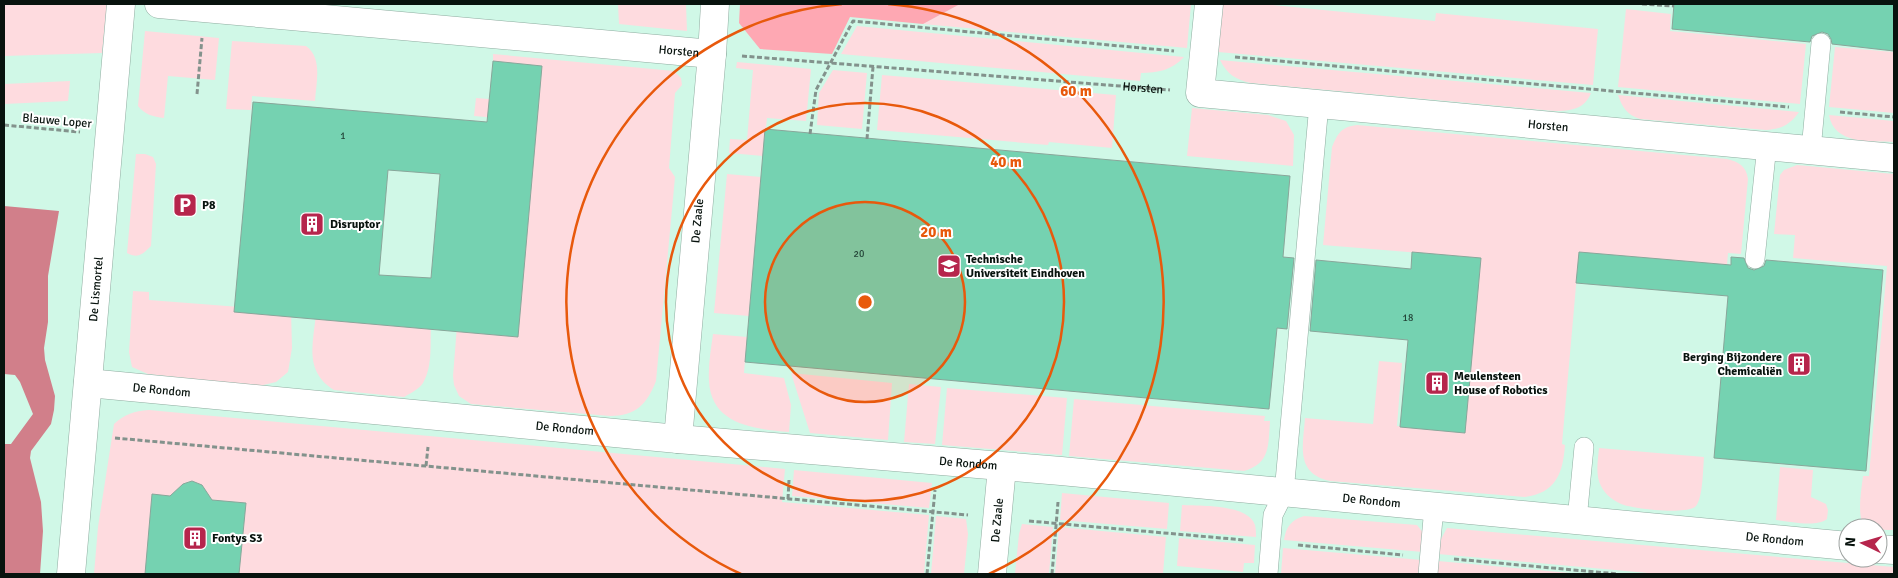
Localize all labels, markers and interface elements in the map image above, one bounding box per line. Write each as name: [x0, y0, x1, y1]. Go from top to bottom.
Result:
street label: Horsten: [658, 42, 700, 60]
street label: Horsten: [1122, 79, 1164, 97]
text: 60 m: [1060, 82, 1092, 100]
street label: Blauwe Loper: [22, 110, 93, 132]
street label: Horsten: [1527, 116, 1569, 135]
house number: 1: [340, 130, 346, 142]
text: 40 m: [990, 153, 1022, 171]
parking icon: P8: [172, 192, 198, 218]
place label: P8: [202, 198, 216, 213]
street label: De Zaale: [688, 198, 707, 244]
building icon: Disruptor: [299, 211, 325, 237]
place label: Disruptor: [330, 217, 380, 232]
text: 20 m: [920, 223, 952, 241]
house number: 20: [854, 248, 864, 260]
place label: Technische Universiteit Eindhoven: [966, 252, 1085, 281]
school or university icon: Technische Universiteit Eindhoven: [936, 253, 962, 279]
street label: De Lismortel: [86, 256, 106, 322]
centre of rings: [856, 293, 874, 311]
house number: 18: [1403, 312, 1413, 324]
place label: Berging Bijzondere Chemicaliën: [1683, 350, 1782, 379]
building icon: Berging Bijzondere Chemicaliën: [1786, 351, 1812, 377]
place label: Meulensteen House of Robotics: [1454, 369, 1548, 398]
building icon: Meulensteen House of Robotics: [1424, 370, 1450, 396]
street label: De Rondom: [132, 380, 191, 400]
street label: De Rondom: [535, 418, 595, 438]
street label: De Rondom: [939, 453, 998, 473]
street label: De Rondom: [1342, 490, 1401, 511]
street label: De Zaale: [987, 497, 1007, 543]
north arrow: [1838, 518, 1888, 568]
building icon: Fontys S3: [182, 525, 208, 551]
street label: De Rondom: [1745, 529, 1805, 549]
place label: Fontys S3: [212, 531, 263, 546]
text: N: [1842, 536, 1859, 548]

